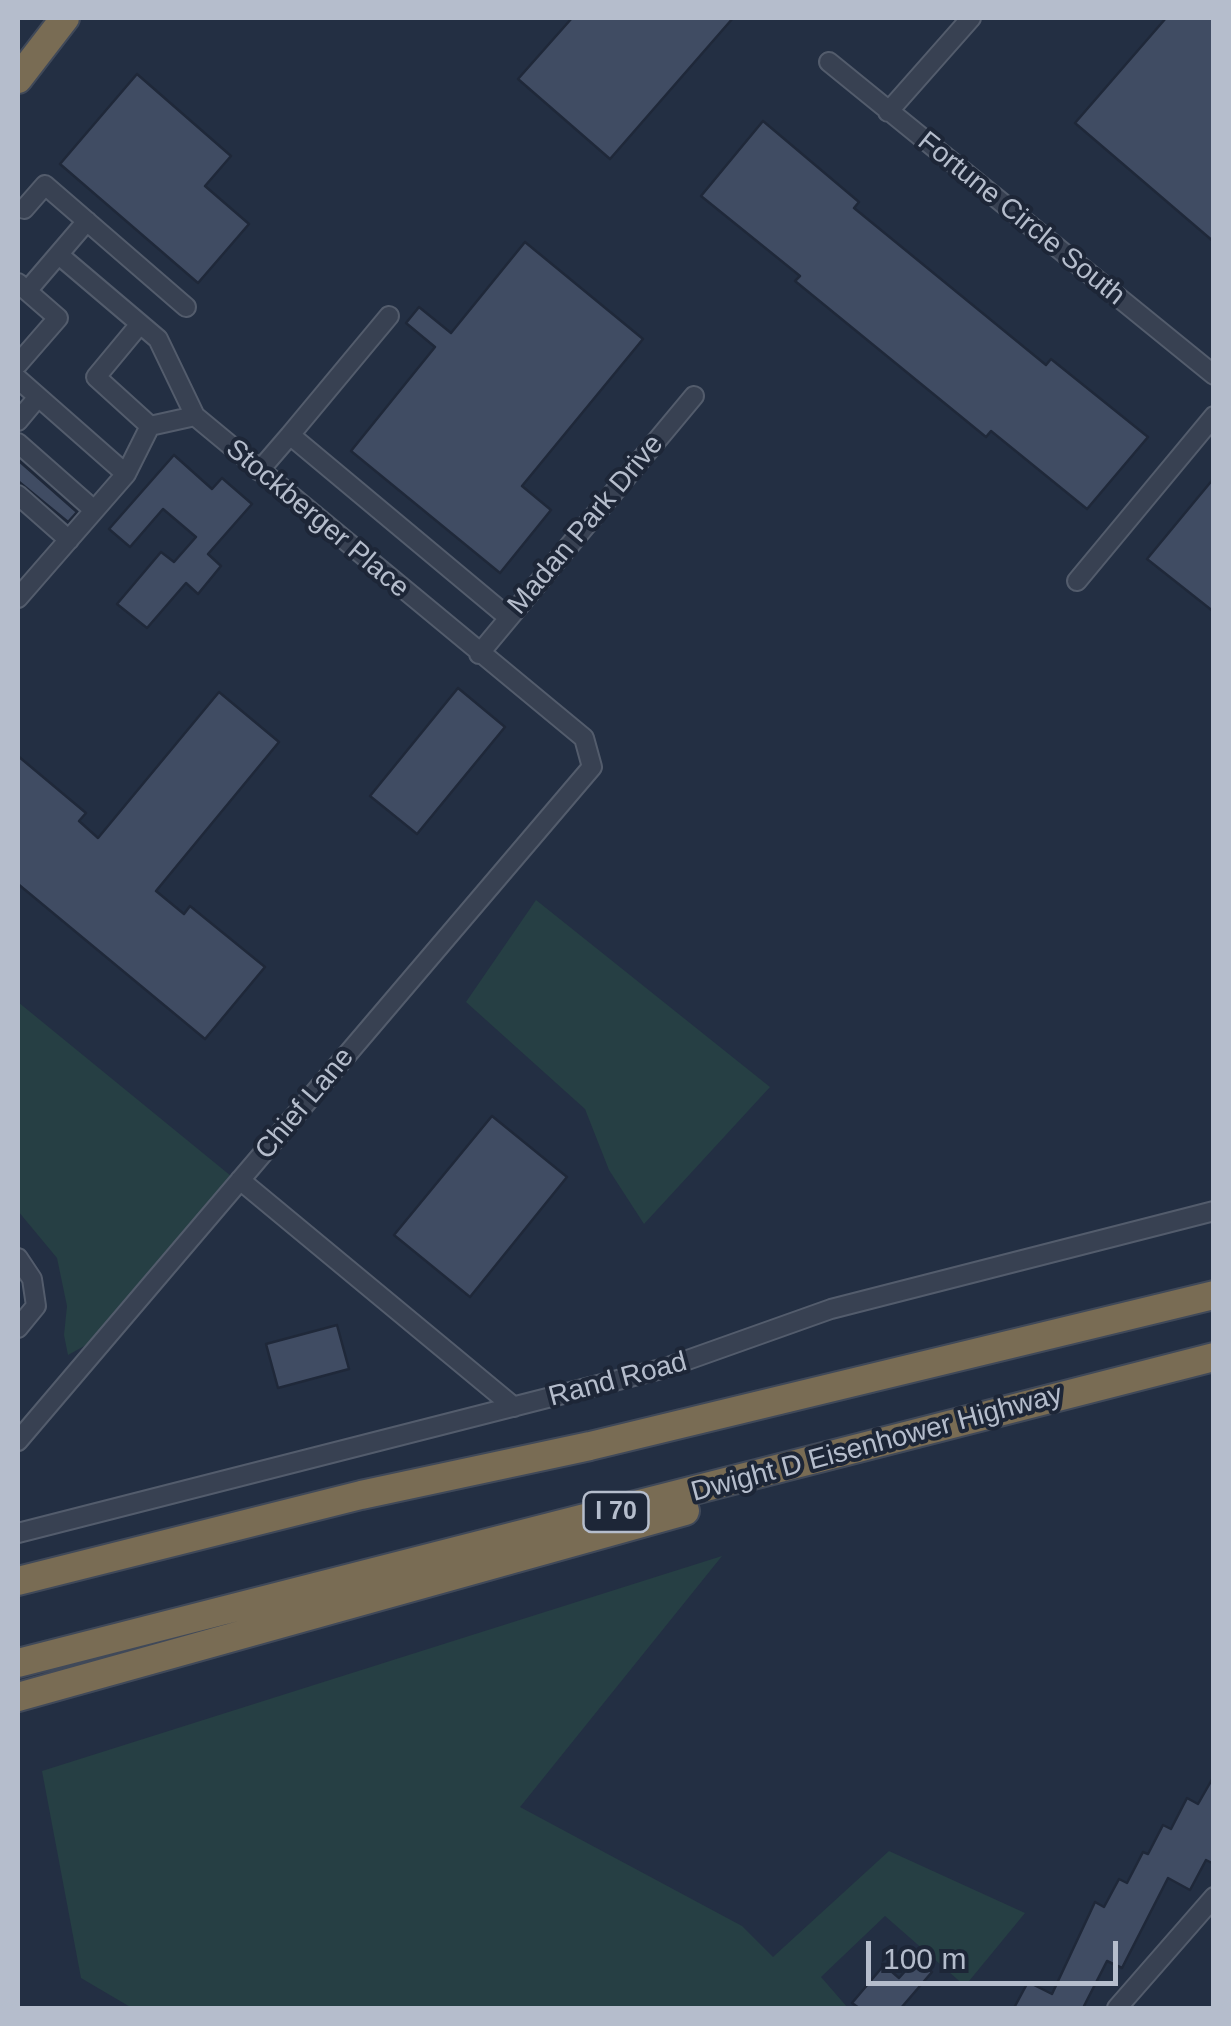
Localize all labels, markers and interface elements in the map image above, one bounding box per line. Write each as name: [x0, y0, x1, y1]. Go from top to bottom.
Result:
street label: Fortune Circle South: [911, 125, 1131, 313]
street label: Madan Park Drive: [501, 428, 671, 622]
street label: Stockberger Place: [219, 433, 415, 605]
street label: Chief Lane: [249, 1041, 361, 1167]
street label: Rand Road: [545, 1345, 691, 1415]
street label: Dwight D Eisenhower Highway: [688, 1378, 1066, 1510]
road number: I 70: [584, 1492, 648, 1532]
scale bar: [871, 1921, 1124, 1983]
text: 100 m: [883, 1942, 966, 1975]

